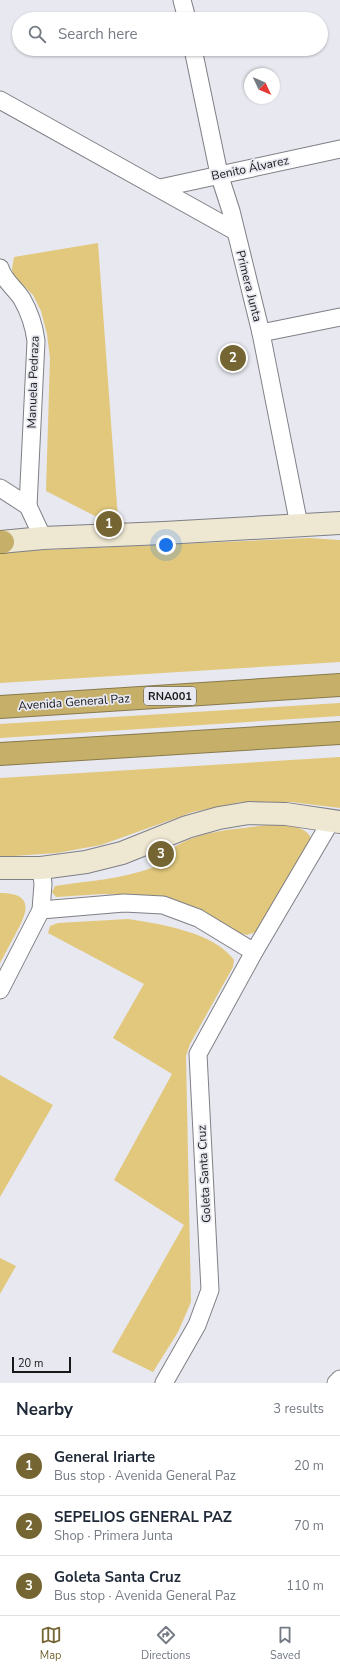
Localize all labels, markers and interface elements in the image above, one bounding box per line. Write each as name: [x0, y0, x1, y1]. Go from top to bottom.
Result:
search box: [12, 12, 328, 56]
icon: search: [26, 23, 48, 45]
text: Search here: [58, 24, 138, 44]
north arrow: [244, 68, 280, 104]
street label: Benito Álvarez: [210, 152, 291, 184]
street label: Primera Junta: [232, 249, 266, 323]
street label: Manuela Pedraza: [23, 335, 43, 429]
pin: 2: [220, 343, 246, 373]
pin: 1: [96, 509, 122, 539]
your location: [156, 535, 176, 555]
road number: RNA001: [144, 687, 196, 705]
street label: Avenida General Paz: [18, 690, 131, 714]
pin: 3: [148, 839, 174, 869]
street label: Goleta Santa Cruz: [193, 1124, 215, 1223]
scale bar: [12, 1355, 71, 1374]
text: 20 m: [18, 1356, 43, 1371]
text: Nearby: [16, 1398, 73, 1421]
text: 3 results: [273, 1400, 324, 1418]
text: General Iriarte: [54, 1447, 155, 1467]
text: 1: [25, 1457, 33, 1475]
text: 20 m: [294, 1457, 324, 1475]
text: Bus stop · Avenida General Paz: [54, 1467, 236, 1485]
text: SEPELIOS GENERAL PAZ: [54, 1507, 232, 1527]
text: 2: [25, 1517, 33, 1535]
text: 70 m: [294, 1517, 324, 1535]
text: Shop · Primera Junta: [54, 1527, 173, 1545]
text: Goleta Santa Cruz: [54, 1567, 181, 1587]
text: 3: [25, 1577, 33, 1595]
text: 110 m: [286, 1577, 324, 1595]
text: Bus stop · Avenida General Paz: [54, 1587, 236, 1605]
tab: Map: [40, 1624, 62, 1663]
tab: Directions: [141, 1624, 191, 1663]
tab: Saved: [270, 1624, 300, 1663]

